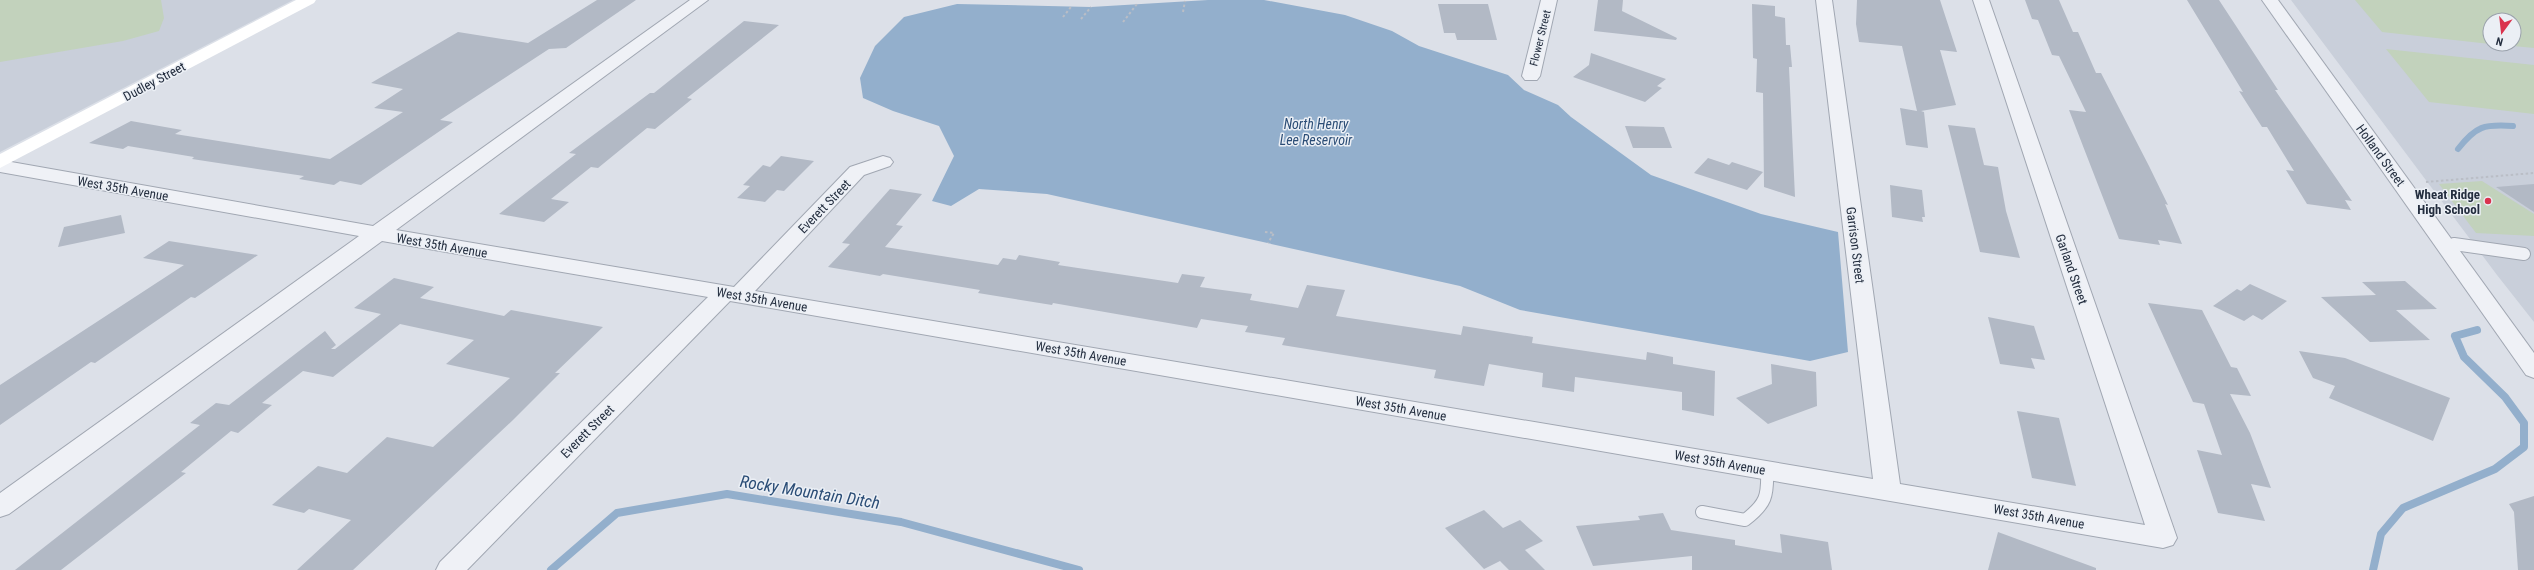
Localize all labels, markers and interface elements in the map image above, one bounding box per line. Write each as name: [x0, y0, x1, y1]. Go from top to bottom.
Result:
street label: Flower Street: [1527, 9, 1554, 67]
north arrow: [2482, 12, 2522, 52]
text: N: [2494, 34, 2504, 48]
street label: Dudley Street: [121, 59, 188, 104]
water label: North Henry Lee Reservoir: [1280, 116, 1353, 148]
street label: Holland Street: [2353, 121, 2408, 189]
street label: West 35th Avenue: [76, 173, 169, 204]
street label: Everett Street: [795, 176, 854, 236]
place label: Wheat Ridge High School: [2415, 187, 2480, 217]
marker: Wheat Ridge High School: [2483, 196, 2493, 206]
street label: Garrison Street: [1843, 206, 1868, 284]
street label: West 35th Avenue: [395, 230, 488, 261]
street label: Garland Street: [2053, 232, 2091, 306]
street label: West 35th Avenue: [715, 284, 808, 315]
street label: West 35th Avenue: [1034, 338, 1127, 369]
street label: West 35th Avenue: [1354, 393, 1447, 424]
street label: Everett Street: [558, 402, 617, 461]
street label: West 35th Avenue: [1673, 447, 1766, 478]
water label: Rocky Mountain Ditch: [739, 471, 882, 513]
street label: West 35th Avenue: [1992, 501, 2085, 532]

